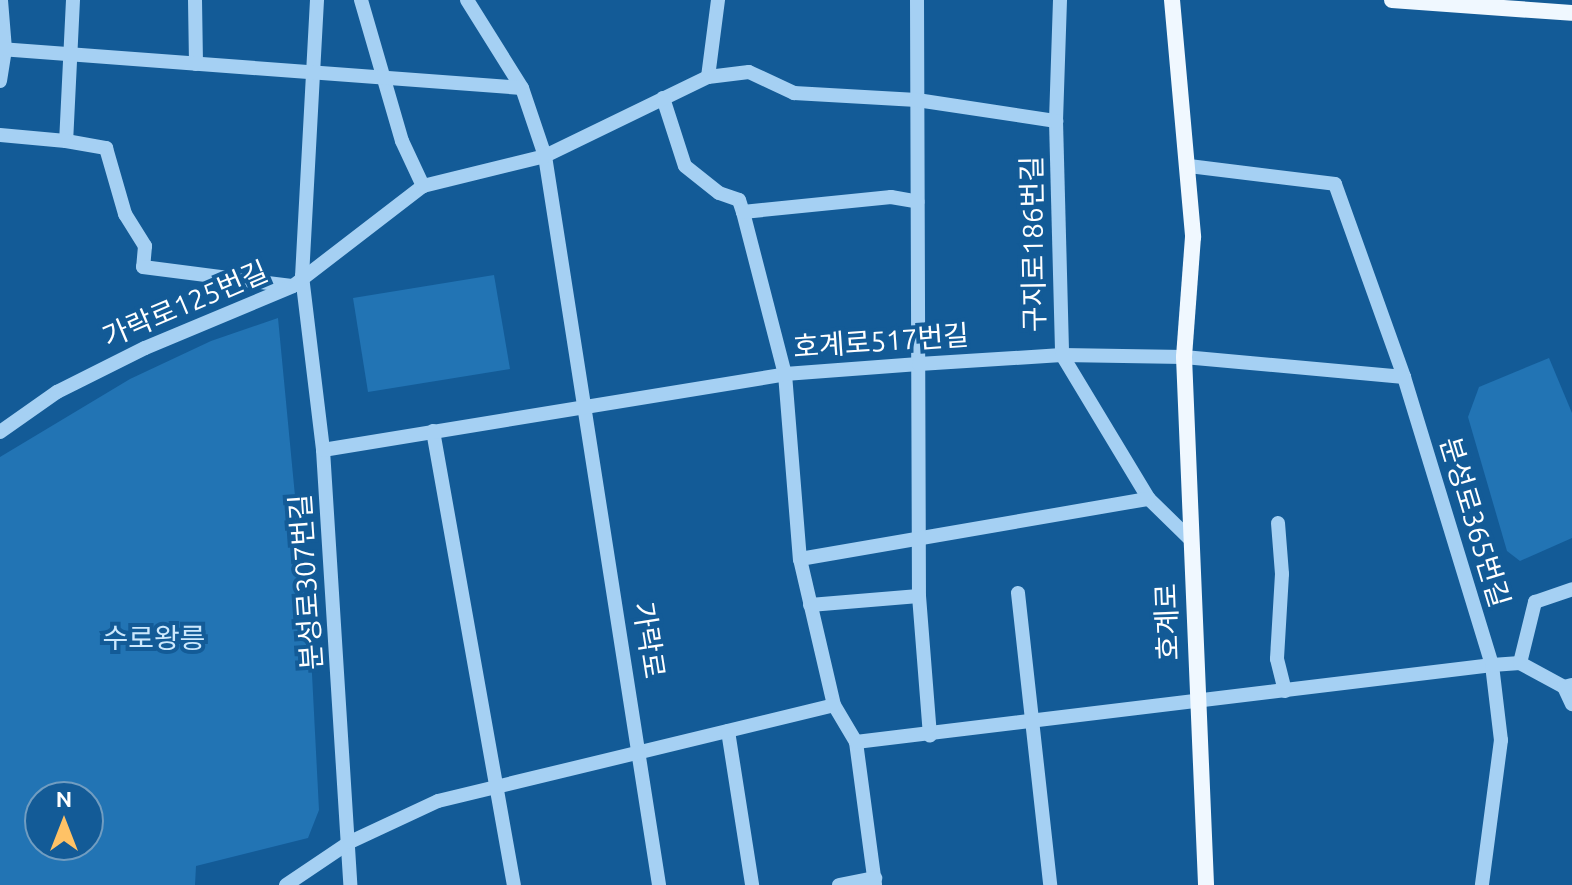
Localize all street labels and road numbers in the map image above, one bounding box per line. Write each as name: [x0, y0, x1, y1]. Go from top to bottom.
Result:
street label: 구지로186번길: [1015, 156, 1051, 332]
street label: 가락로125번길: [97, 254, 273, 354]
street label: 호계로517번길: [792, 318, 970, 364]
street label: 분성로365번길: [1433, 433, 1517, 611]
street label: 분성로307번길: [283, 493, 329, 671]
street label: 호계로: [1149, 583, 1185, 661]
street label: 가락로: [626, 599, 672, 681]

